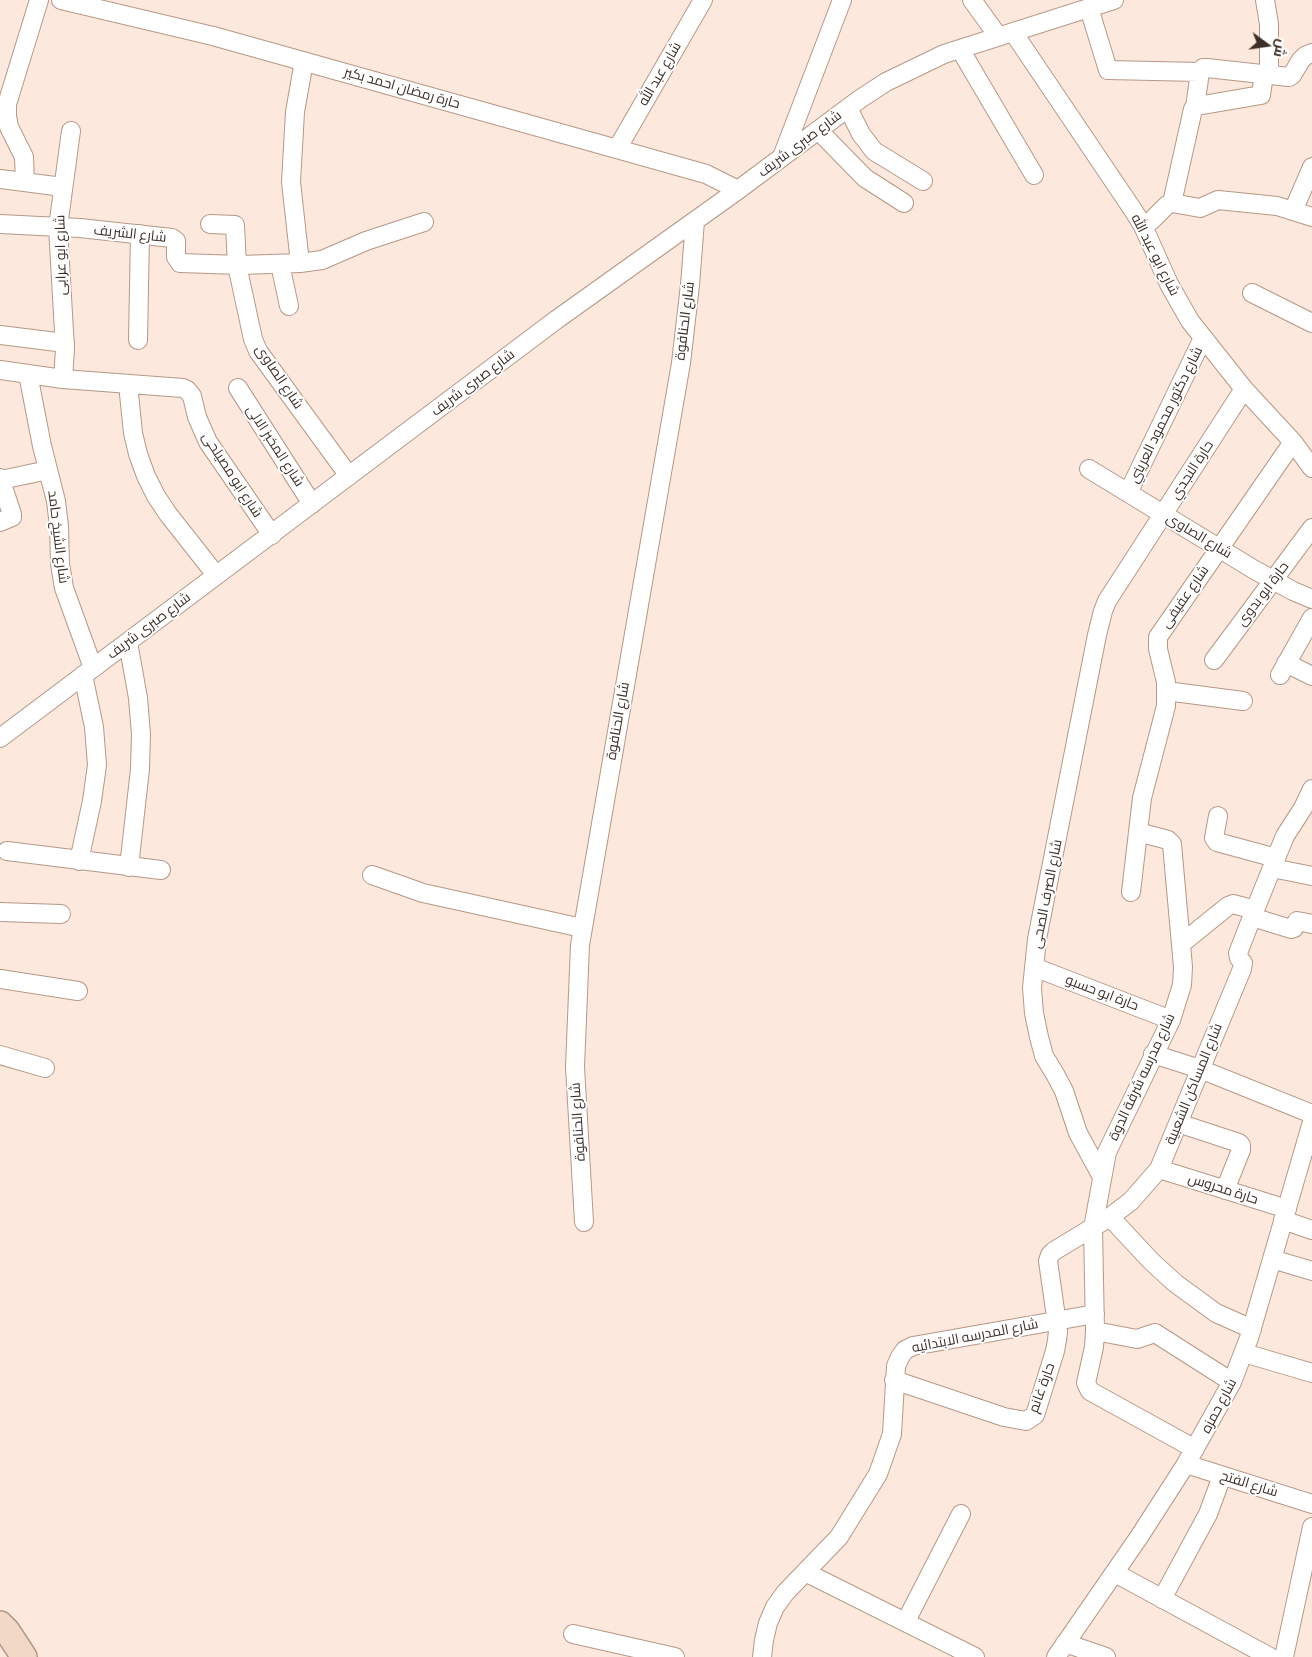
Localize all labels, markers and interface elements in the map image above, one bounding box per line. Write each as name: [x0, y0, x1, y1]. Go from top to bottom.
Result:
north arrow: [1242, 20, 1292, 70]
text: ش: [1270, 37, 1293, 60]
street label: شارع عبد الله: [635, 39, 685, 109]
street label: حارة رمضان احمد بكير: [342, 63, 462, 113]
street label: شارع صبرى شريف: [755, 107, 845, 181]
street label: شارع ابو عبد الله: [1127, 211, 1183, 299]
street label: شارع ابو عرابى: [52, 215, 70, 295]
street label: شارع الشريف: [93, 222, 167, 246]
street label: شارع الحنافوة: [672, 281, 698, 361]
street label: شارع الصاوى: [251, 342, 307, 412]
street label: شارع دكتور محمود العريني: [1126, 344, 1206, 486]
street label: شارع صبرى شريف: [428, 346, 518, 420]
street label: شارع المخبز الالى: [242, 402, 308, 490]
street label: شارع ابو مصيلحى: [198, 429, 266, 521]
street label: حارة النجدي: [1167, 437, 1217, 503]
street label: شارع الشيخ حامد: [44, 489, 72, 585]
street label: شارع الصاوى: [1163, 510, 1235, 562]
street label: حارة ابو بدوى: [1233, 558, 1293, 630]
street label: شارع عفيفى: [1157, 562, 1213, 632]
street label: شارع صبرى شريف: [104, 589, 194, 663]
street label: شارع الحنافوة: [603, 681, 633, 761]
street label: شارع الصرف الصحى: [1028, 838, 1066, 950]
street label: حارة ابو حسبو: [1063, 971, 1141, 1015]
street label: شارع مدرسه شرفة الدوة: [1105, 1011, 1179, 1143]
street label: شارع المساكن الشعبية: [1162, 1021, 1226, 1147]
street label: شارع الحنافوة: [567, 1082, 589, 1162]
street label: حارة محروس: [1186, 1170, 1260, 1208]
street label: شارع المدرسه الابتدائيه: [910, 1315, 1040, 1357]
street label: حارة غانم: [1025, 1361, 1059, 1415]
street label: شارع حمزه: [1198, 1376, 1240, 1436]
street label: شارع الفتح: [1218, 1467, 1280, 1501]

